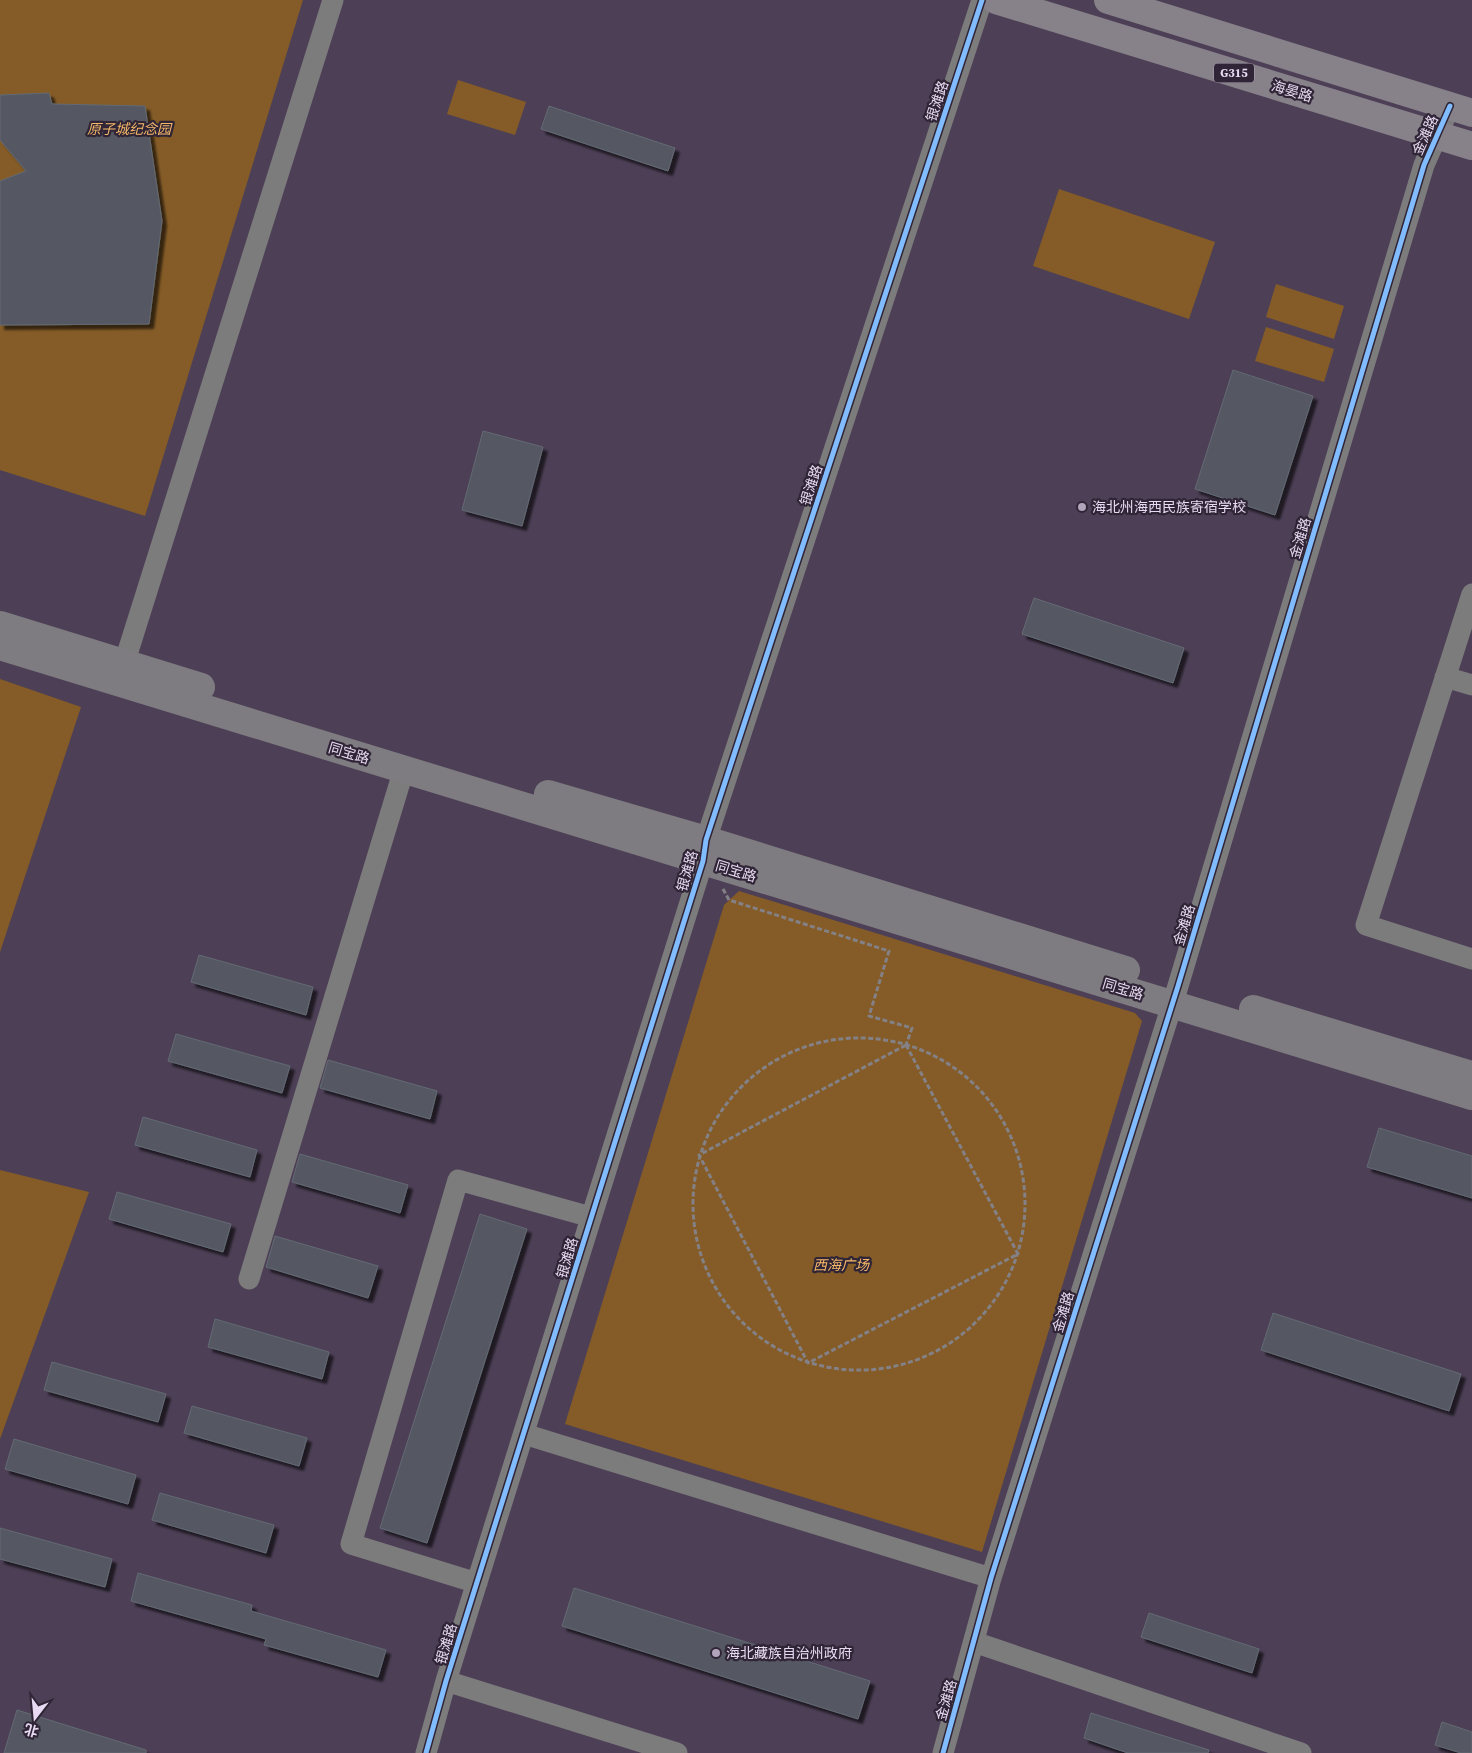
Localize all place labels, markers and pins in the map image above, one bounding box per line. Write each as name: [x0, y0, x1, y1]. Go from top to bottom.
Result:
place label: 海北州海西民族寄宿学校: [1092, 497, 1246, 517]
marker: 海北州海西民族寄宿学校: [1076, 501, 1088, 513]
place label: 海北藏族自治州政府: [726, 1643, 852, 1663]
marker: 海北藏族自治州政府: [710, 1647, 722, 1659]

